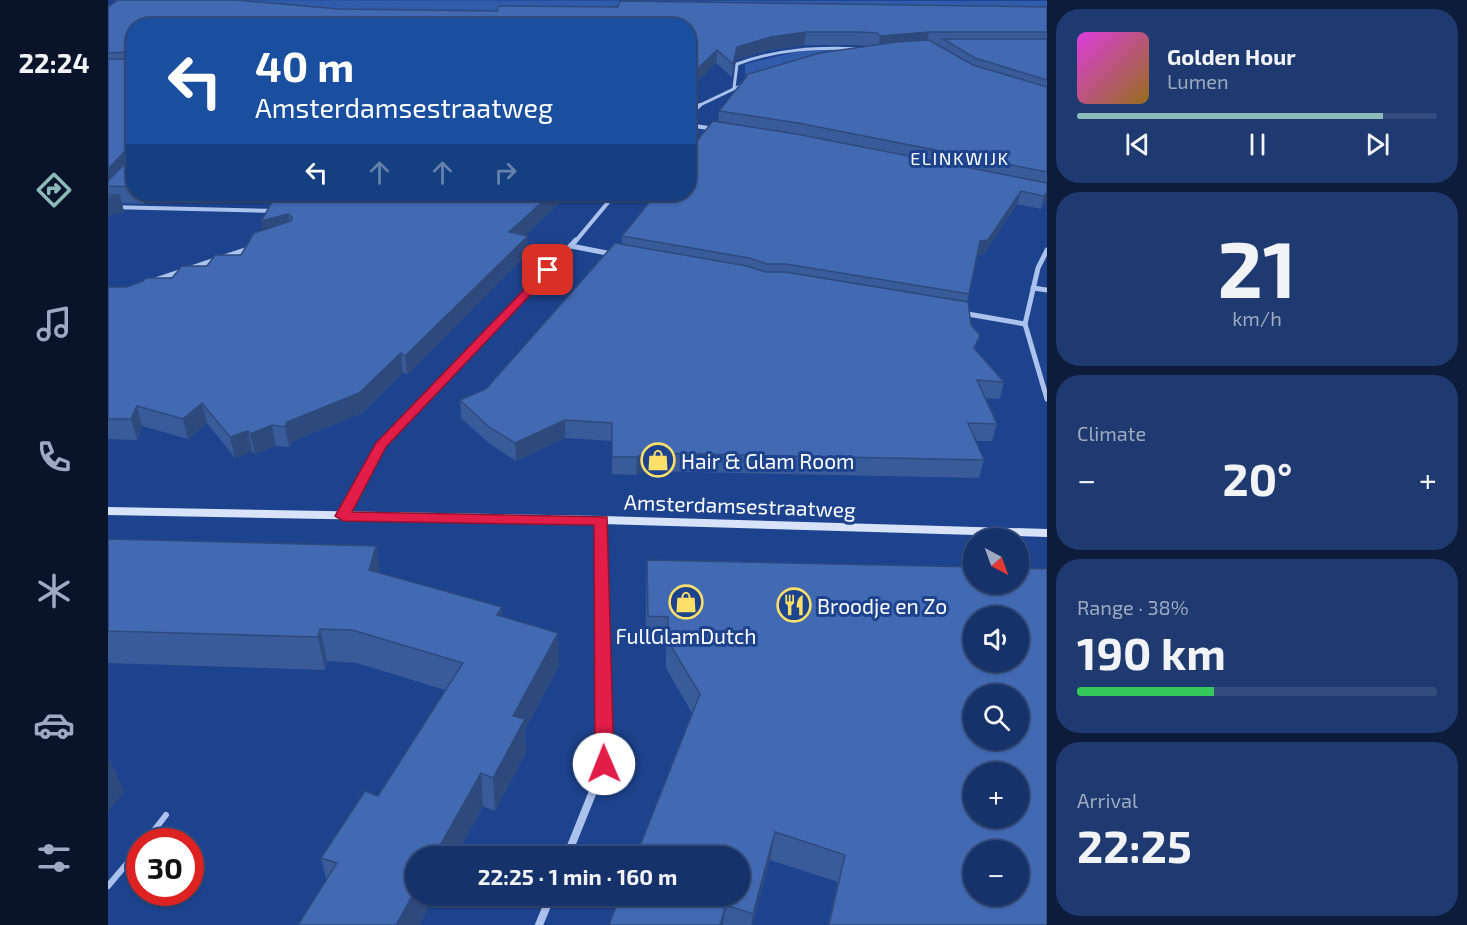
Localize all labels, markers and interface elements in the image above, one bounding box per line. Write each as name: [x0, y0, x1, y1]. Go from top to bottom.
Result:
text: 40 m: [255, 40, 354, 90]
icon: left: [156, 42, 234, 120]
text: Golden Hour: [1167, 43, 1296, 69]
text: 22:24: [18, 46, 90, 78]
text: Lumen: [1167, 69, 1229, 93]
text: Amsterdamsestraatweg: [255, 91, 553, 123]
icon: previous: [1121, 128, 1154, 161]
icon: pause: [1241, 128, 1274, 161]
icon: next: [1361, 128, 1394, 161]
district label: ELINKWIJK: [910, 147, 1010, 169]
icon: left: [300, 156, 333, 189]
icon: ahead: [363, 156, 396, 189]
icon: ahead: [426, 156, 459, 189]
icon: right: [489, 156, 522, 189]
icon: directions: [33, 169, 75, 211]
text: 21: [1217, 220, 1297, 314]
pin: [522, 244, 573, 295]
icon: arrive: [531, 253, 564, 286]
icon: music: [33, 303, 75, 345]
text: km/h: [1232, 306, 1282, 330]
text: Climate: [1077, 421, 1146, 445]
icon: phone: [33, 436, 75, 478]
shop icon: Hair & Glam Room: [640, 442, 676, 478]
place label: Hair & Glam Room: [681, 448, 854, 473]
text: 20°: [1223, 451, 1293, 505]
text: −: [1077, 459, 1096, 499]
text: +: [1419, 459, 1437, 499]
street label: Amsterdamsestraatweg: [624, 488, 857, 522]
north arrow: [963, 528, 1029, 594]
map controls: [963, 528, 1029, 906]
icon: climate: [33, 570, 75, 612]
shop icon: FullGlamDutch: [668, 584, 704, 620]
restaurant icon: Broodje en Zo: [776, 587, 812, 623]
place label: Broodje en Zo: [817, 593, 947, 619]
text: Range · 38%: [1077, 595, 1189, 619]
button: sound: [963, 606, 1029, 672]
place label: FullGlamDutch: [615, 623, 757, 648]
text: 190 km: [1077, 625, 1226, 679]
button: search: [963, 684, 1029, 750]
icon: car: [33, 704, 75, 746]
position arrow: [572, 732, 636, 796]
button: +: [963, 762, 1029, 828]
text: Arrival: [1077, 788, 1138, 812]
text: 22:25: [1077, 818, 1192, 872]
speed limit sign: 30: [126, 828, 204, 906]
icon: filters: [33, 837, 75, 879]
button: −: [963, 840, 1029, 906]
text: 22:25 · 1 min · 160 m: [478, 863, 677, 889]

